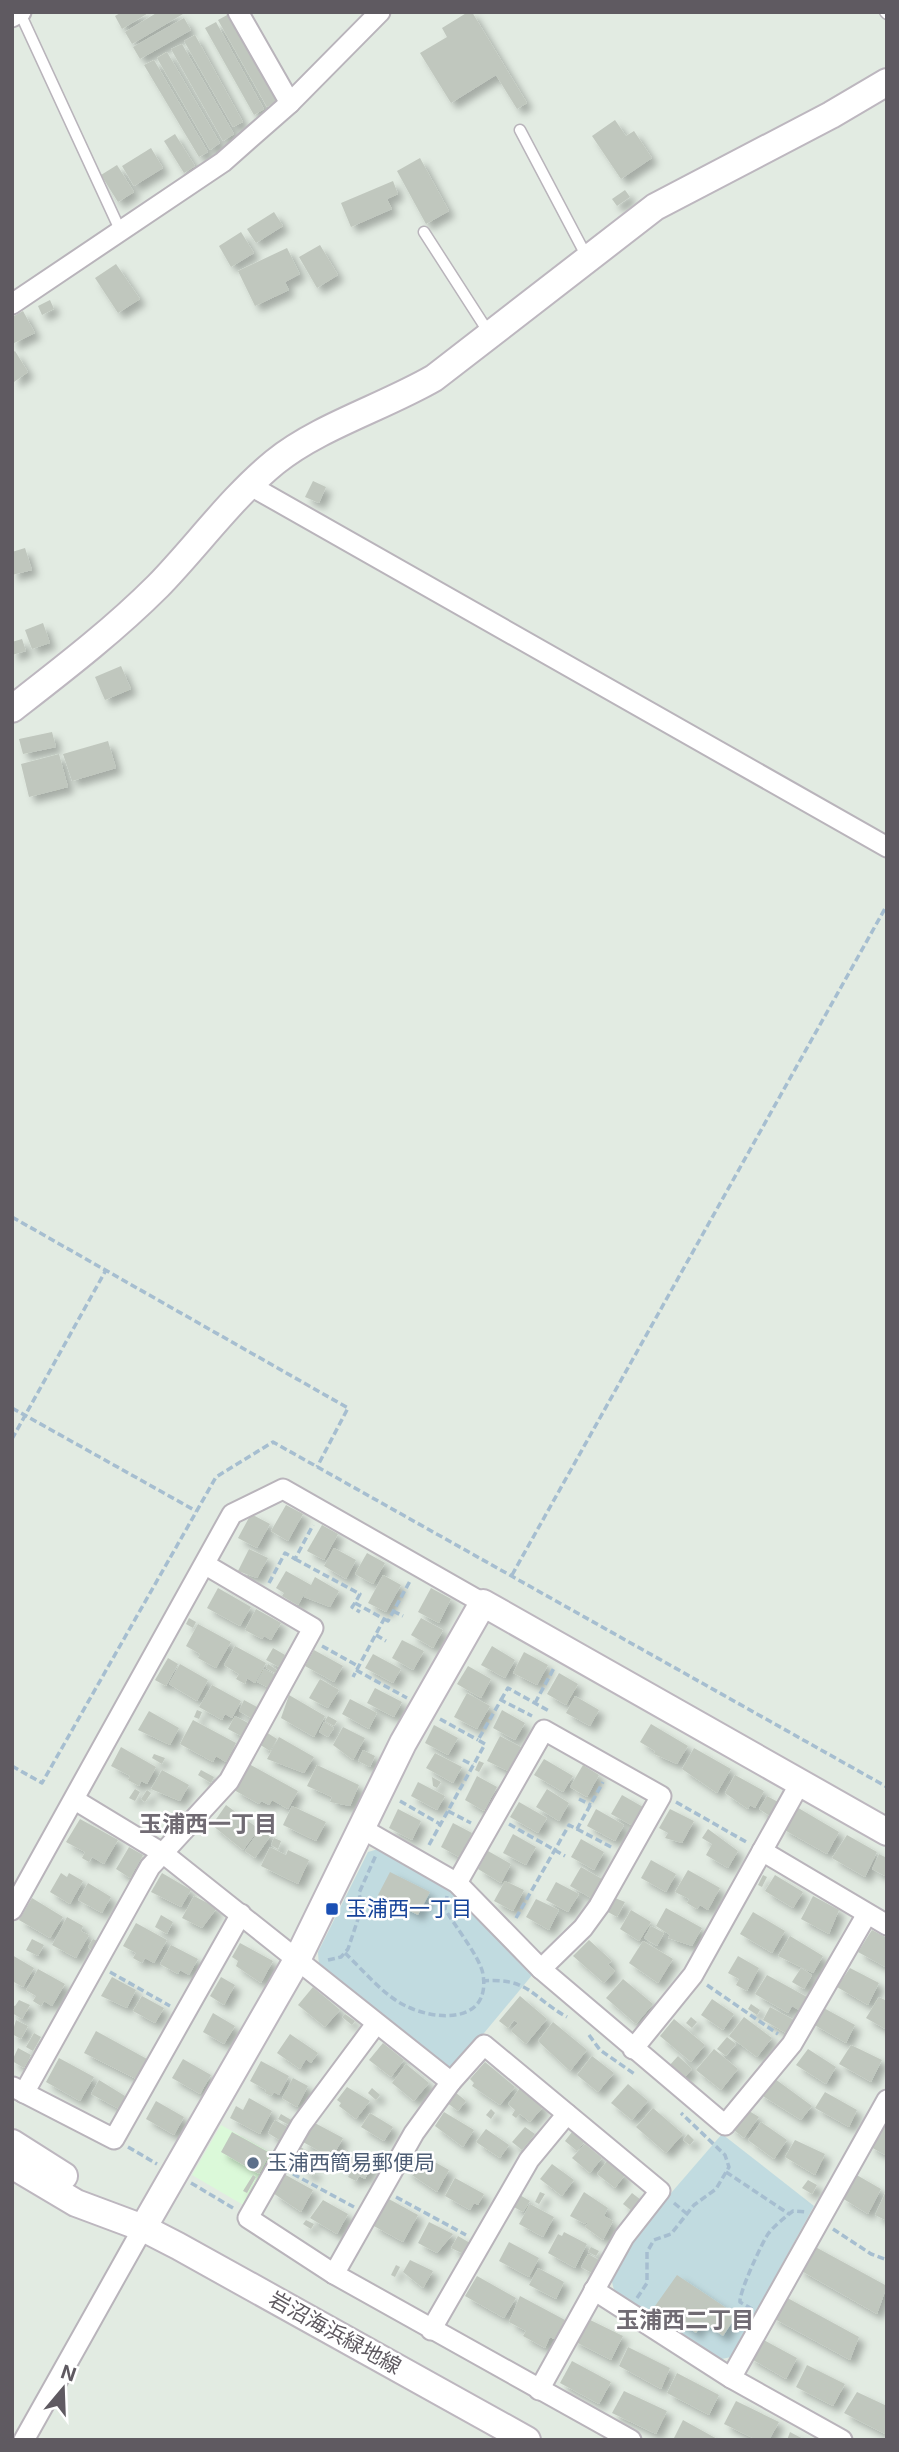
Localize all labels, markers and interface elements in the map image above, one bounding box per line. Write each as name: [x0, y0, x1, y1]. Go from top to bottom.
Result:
district label: 玉浦西一丁目: [139, 1810, 277, 1838]
place label: 玉浦西一丁目: [346, 1896, 472, 1921]
marker: 玉浦西一丁目: [324, 1901, 340, 1917]
place label: 玉浦西簡易郵便局: [267, 2150, 435, 2175]
marker: 玉浦西簡易郵便局: [245, 2155, 261, 2171]
street label: 岩沼海浜緑地線: [265, 2286, 406, 2379]
district label: 玉浦西二丁目: [616, 2306, 754, 2334]
north arrow: [28, 2354, 98, 2424]
text: N: [58, 2360, 79, 2387]

